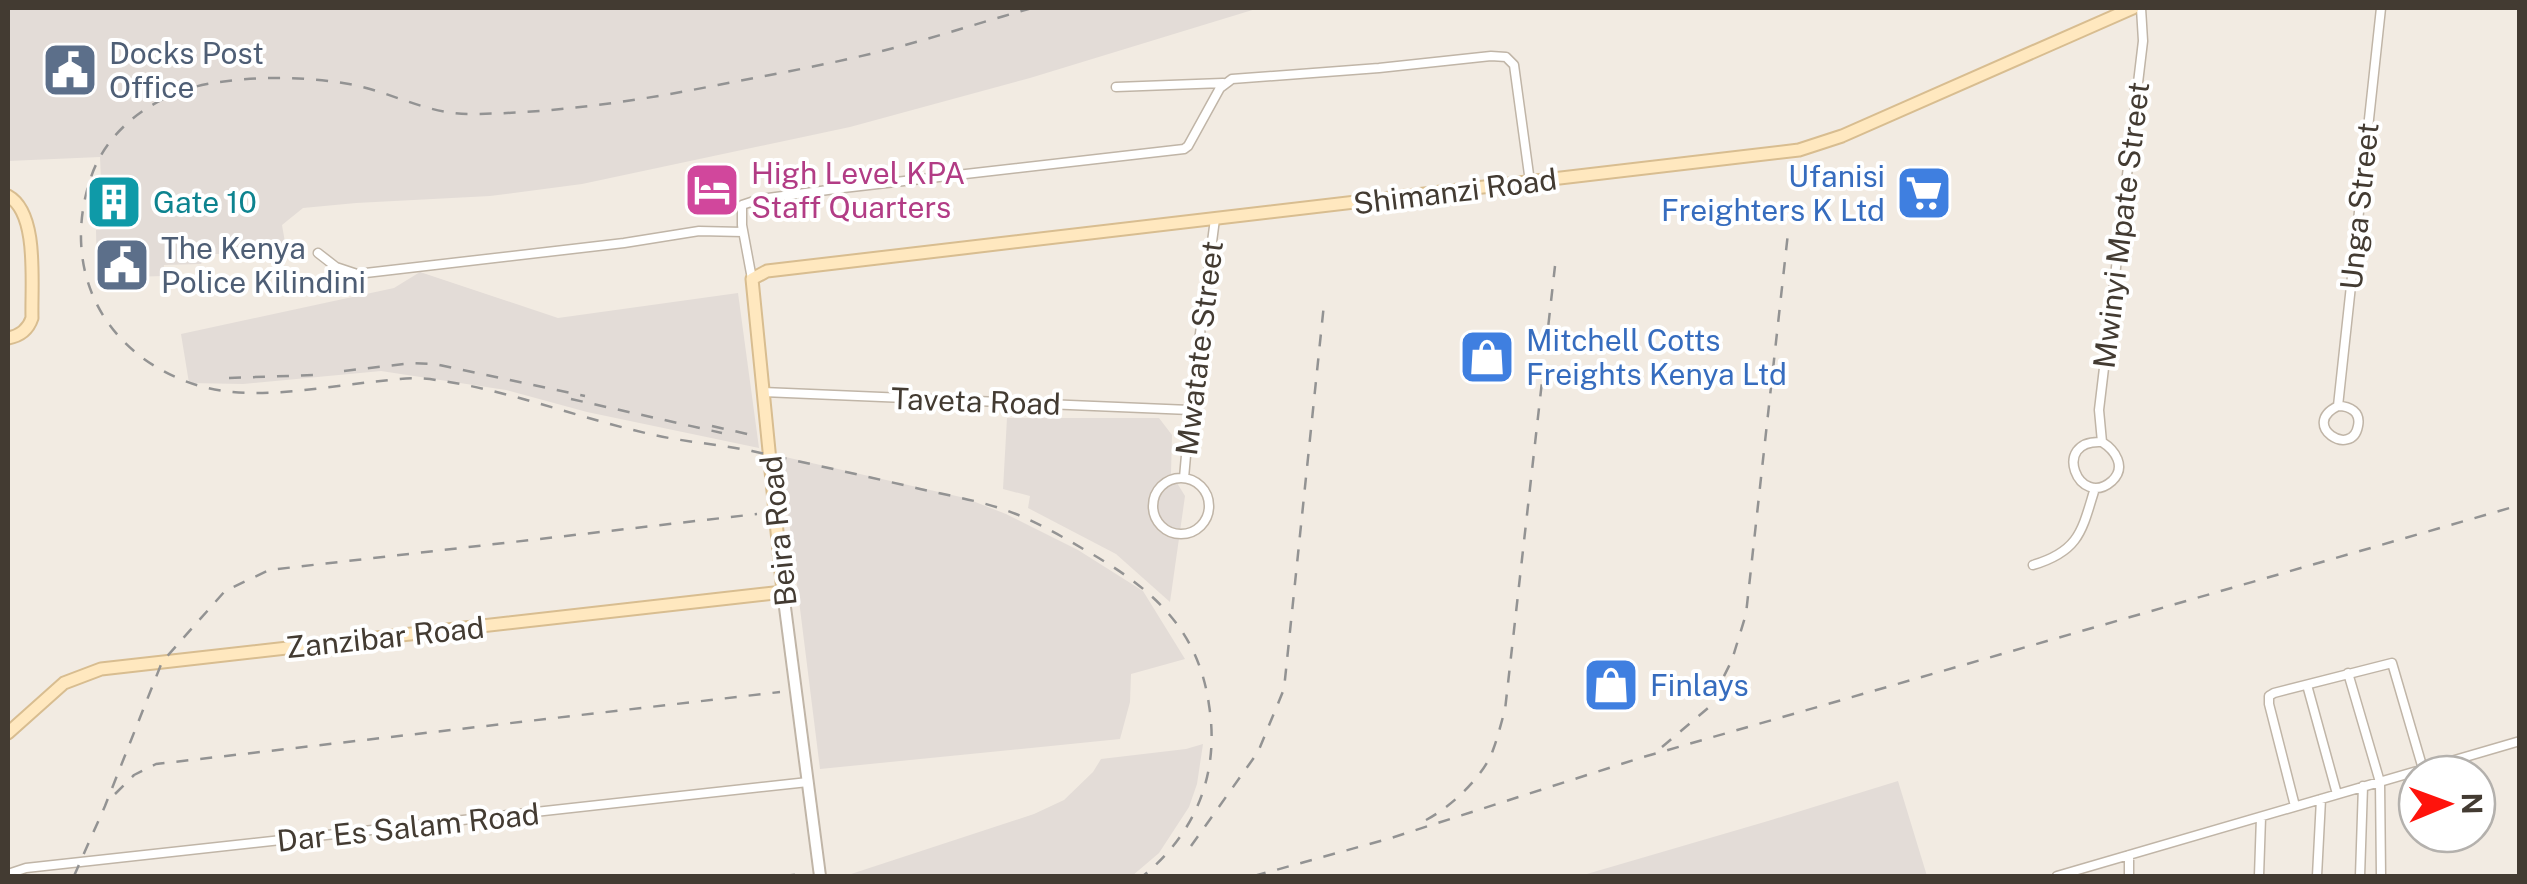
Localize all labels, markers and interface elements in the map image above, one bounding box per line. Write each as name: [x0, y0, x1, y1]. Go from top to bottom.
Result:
place label: Docks Post Office: [109, 35, 264, 105]
public building icon: Docks Post Office: [40, 40, 100, 100]
street label: Mwinyi Mpate Street: [2086, 80, 2156, 370]
street label: Unga Street: [2332, 121, 2386, 291]
place label: High Level KPA Staff Quarters: [751, 155, 965, 225]
place label: Ufanisi Freighters K Ltd: [1661, 158, 1885, 228]
hotel icon: High Level KPA Staff Quarters: [682, 160, 742, 220]
street label: Shimanzi Road: [1351, 161, 1559, 221]
supermarket icon: Ufanisi Freighters K Ltd: [1894, 163, 1954, 223]
building icon: Gate 10: [84, 172, 144, 232]
place label: Gate 10: [153, 184, 257, 220]
place label: The Kenya Police Kilindini: [161, 230, 366, 300]
public building icon: The Kenya Police Kilindini: [92, 235, 152, 295]
street label: Mwatate Street: [1168, 239, 1230, 457]
place label: Mitchell Cotts Freights Kenya Ltd: [1526, 322, 1787, 392]
shop icon: Mitchell Cotts Freights Kenya Ltd: [1457, 327, 1517, 387]
street label: Taveta Road: [891, 380, 1061, 422]
street label: Beira Road: [752, 454, 804, 608]
street label: Zanzibar Road: [284, 609, 486, 665]
shop icon: Finlays: [1581, 655, 1641, 715]
place label: Finlays: [1650, 667, 1749, 703]
north arrow: [2397, 754, 2497, 854]
text: N: [2456, 792, 2489, 815]
street label: Dar Es Salam Road: [275, 795, 541, 859]

